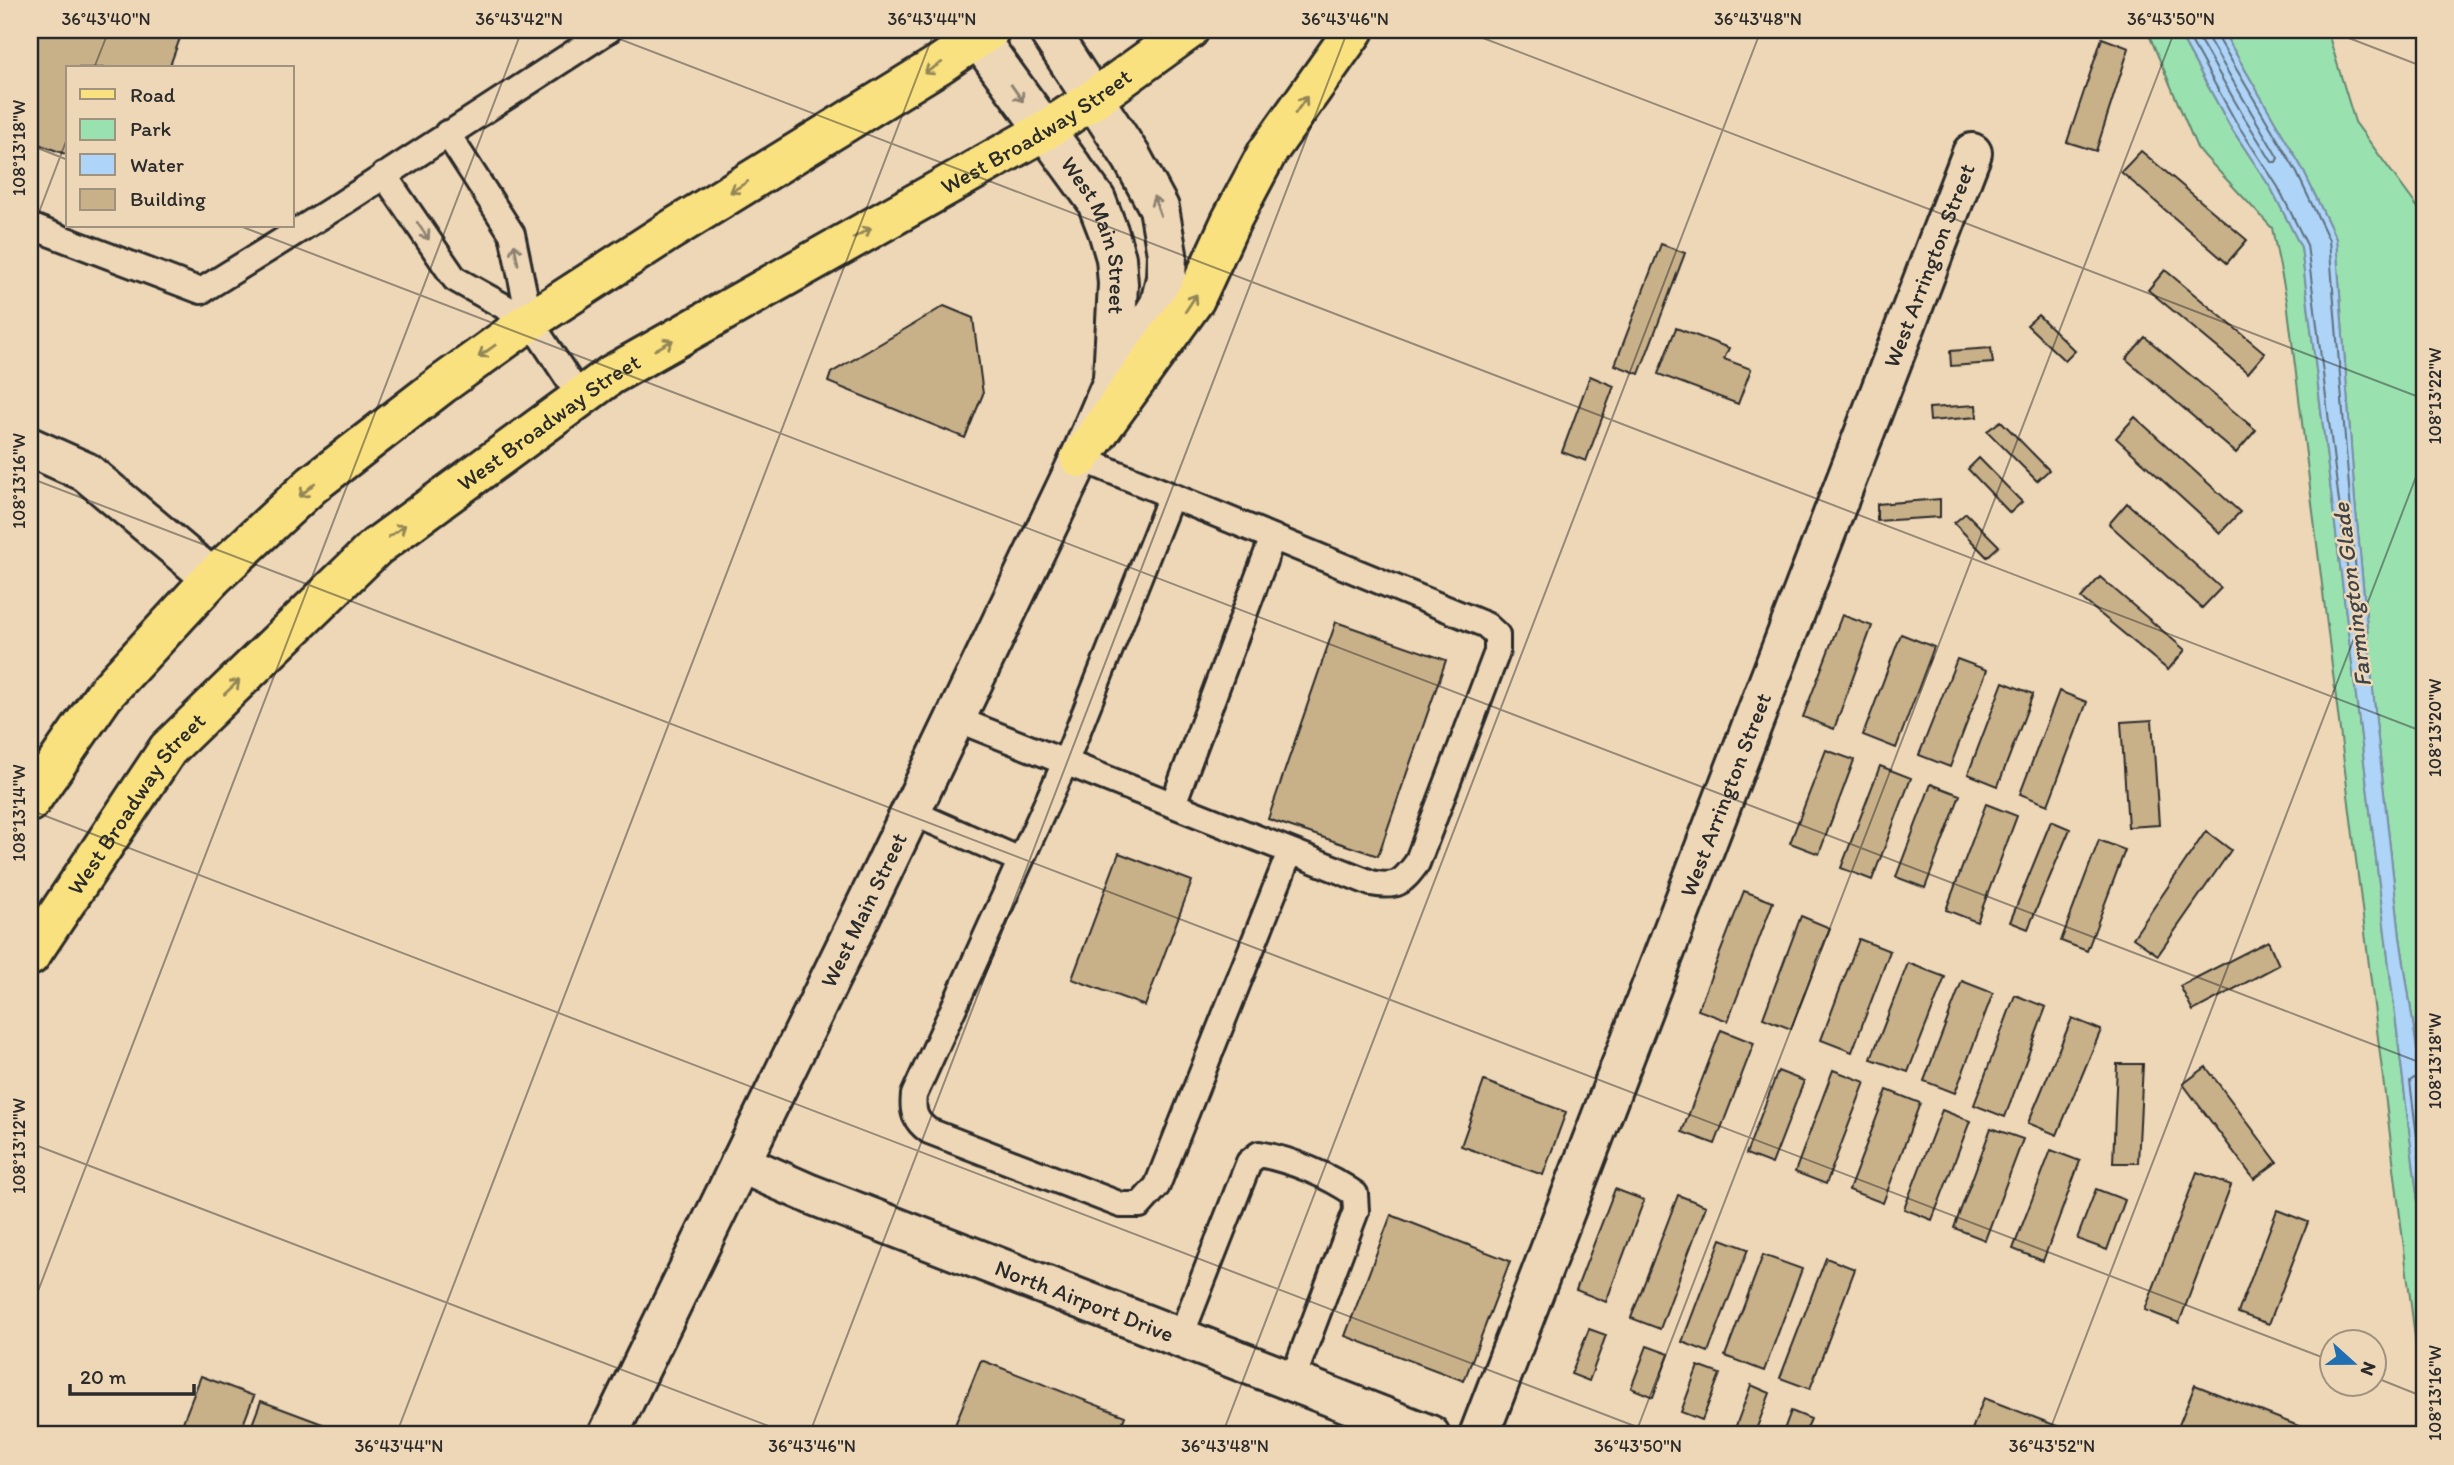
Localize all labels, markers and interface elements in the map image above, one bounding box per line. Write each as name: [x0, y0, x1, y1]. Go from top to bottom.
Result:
text: 36°43'40"N: [61, 8, 151, 30]
text: 36°43'42"N: [475, 8, 563, 30]
text: 36°43'44"N: [888, 8, 976, 30]
text: 36°43'46"N: [1301, 8, 1389, 30]
text: 36°43'48"N: [1714, 8, 1802, 30]
text: 36°43'50"N: [2127, 8, 2215, 30]
one-way arrow: [924, 62, 944, 76]
street label: West Broadway Street: [936, 62, 1137, 200]
legend: [66, 66, 294, 228]
text: Road: [130, 82, 176, 107]
one-way arrow: [1010, 83, 1024, 102]
one-way arrow: [1294, 96, 1308, 115]
text: 108°13'18"W: [8, 100, 30, 196]
text: Park: [130, 116, 172, 141]
street label: West Main Street: [1055, 151, 1132, 316]
text: Water: [130, 152, 184, 177]
street label: West Arrington Street: [1877, 159, 1981, 371]
one-way arrow: [730, 180, 750, 194]
text: Building: [130, 186, 206, 211]
one-way arrow: [1150, 195, 1162, 217]
one-way arrow: [416, 221, 430, 241]
one-way arrow: [851, 226, 872, 239]
one-way arrow: [508, 243, 522, 266]
one-way arrow: [1184, 294, 1198, 314]
one-way arrow: [653, 338, 673, 352]
one-way arrow: [478, 344, 497, 358]
street label: West Broadway Street: [452, 347, 645, 497]
text: 108°13'22"W: [2424, 347, 2446, 445]
text: 108°13'16"W: [8, 433, 30, 529]
one-way arrow: [298, 482, 316, 498]
water label: Farmington Glade: [2326, 500, 2377, 689]
one-way arrow: [387, 524, 406, 539]
one-way arrow: [223, 679, 240, 696]
text: 108°13'20"W: [2424, 679, 2446, 777]
street label: West Arrington Street: [1673, 688, 1777, 901]
street label: West Broadway Street: [61, 706, 211, 900]
text: 108°13'14"W: [8, 764, 30, 862]
street label: West Main Street: [814, 828, 913, 992]
text: 108°13'18"W: [2424, 1013, 2446, 1109]
text: 108°13'12"W: [8, 1098, 30, 1194]
street label: North Airport Drive: [991, 1253, 1178, 1348]
north arrow: [2318, 1328, 2388, 1398]
text: 108°13'16"W: [2424, 1345, 2446, 1441]
scale bar: [70, 1353, 194, 1397]
text: N: [2355, 1359, 2381, 1379]
text: 20 m: [80, 1364, 127, 1389]
text: 36°43'44"N: [355, 1435, 443, 1457]
text: 36°43'46"N: [768, 1435, 856, 1457]
text: 36°43'48"N: [1181, 1435, 1269, 1457]
text: 36°43'50"N: [1594, 1435, 1682, 1457]
text: 36°43'52"N: [2009, 1435, 2095, 1457]

